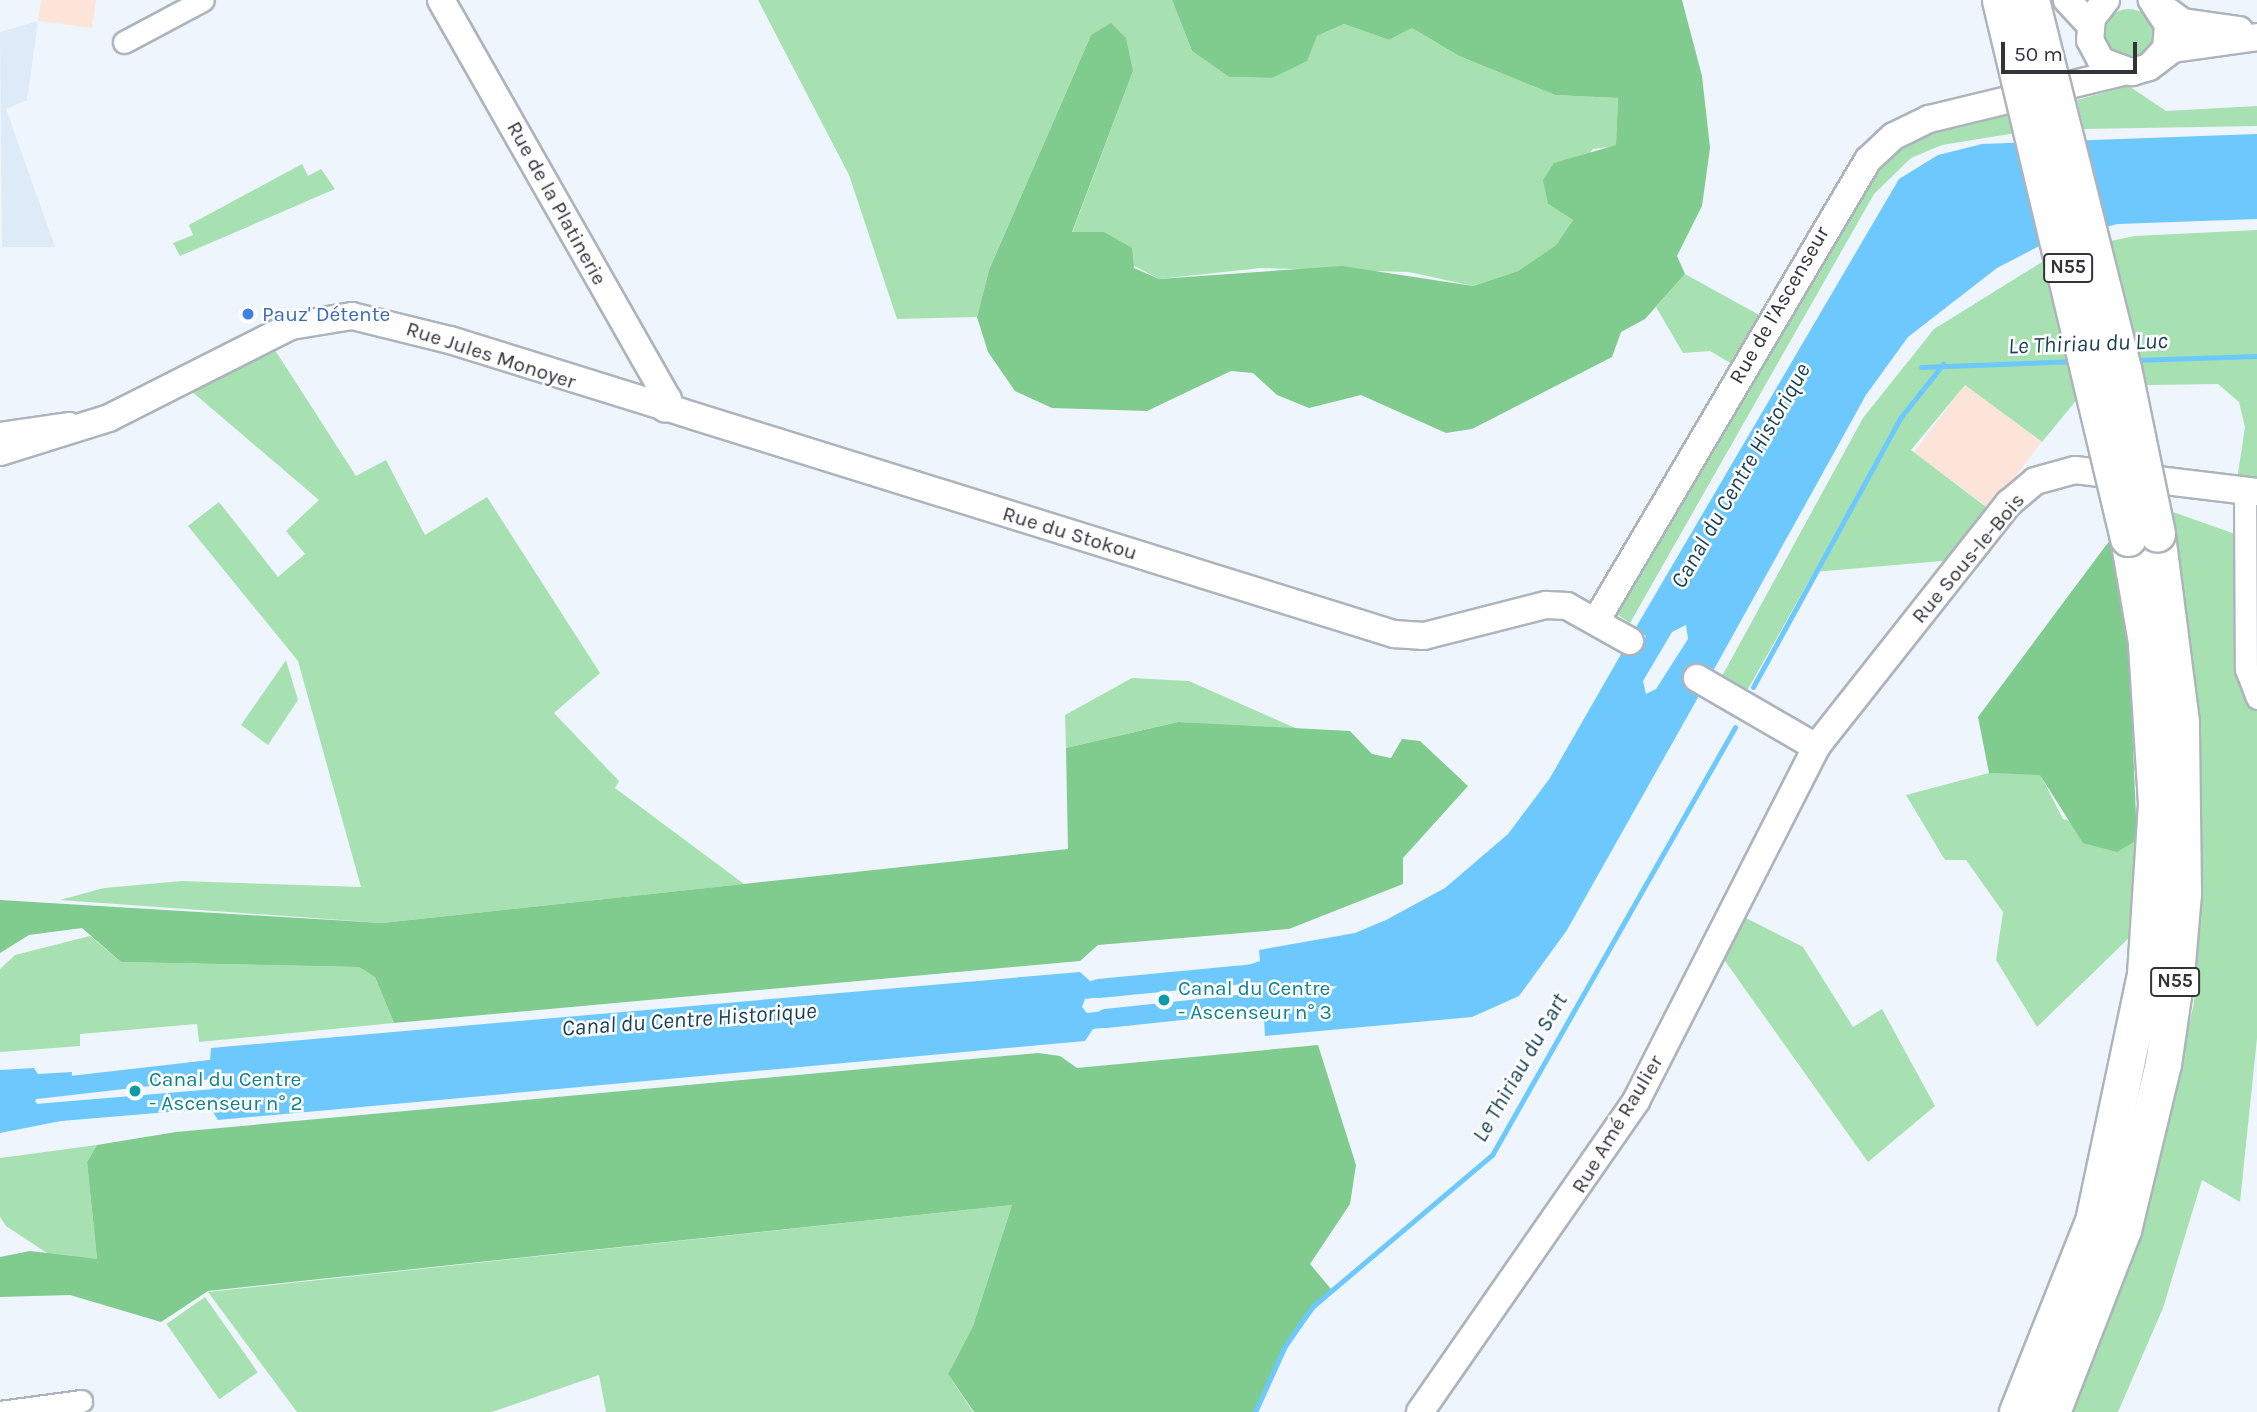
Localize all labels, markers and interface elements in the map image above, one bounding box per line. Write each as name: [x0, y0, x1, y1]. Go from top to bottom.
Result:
scale bar: [2005, 28, 2142, 72]
text: 50 m: [2014, 42, 2063, 66]
street label: Rue de la Platinerie: [502, 117, 612, 289]
street label: Rue de l'Ascenseur: [1724, 222, 1834, 388]
road number: N55: [2042, 252, 2094, 284]
place label: Pauz' Détente: [262, 301, 390, 327]
marker: Pauz' Détente: [240, 306, 256, 322]
street label: Rue Jules Monoyer: [403, 316, 579, 394]
water label: Le Thiriau du Luc: [2008, 327, 2168, 361]
water label: Canal du Centre Historique: [1665, 359, 1817, 593]
street label: Rue Sous-le-Bois: [1906, 488, 2030, 628]
street label: Rue du Stokou: [1000, 501, 1140, 565]
road number: N55: [2149, 966, 2201, 998]
place label: Canal du Centre - Ascenseur n° 3: [1178, 975, 1332, 1025]
water label: Le Thiriau du Sart: [1466, 989, 1574, 1147]
marker: Canal du Centre - Ascenseur n° 3: [1156, 992, 1172, 1008]
water label: Canal du Centre Historique: [561, 997, 817, 1043]
street label: Rue Amé Raulier: [1566, 1050, 1668, 1198]
place label: Canal du Centre - Ascenseur n° 2: [149, 1066, 303, 1116]
marker: Canal du Centre - Ascenseur n° 2: [127, 1083, 143, 1099]

